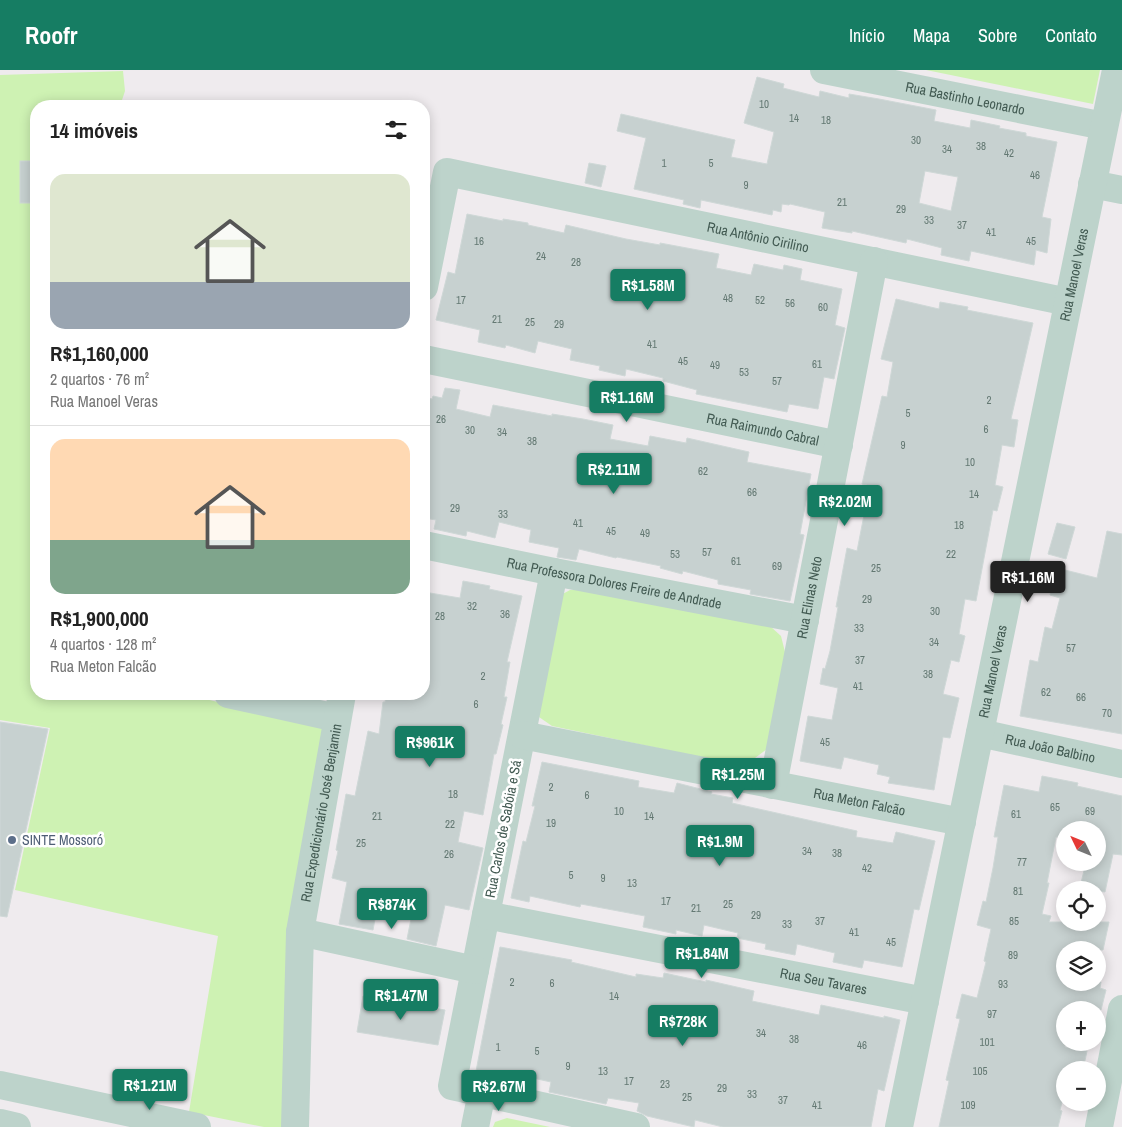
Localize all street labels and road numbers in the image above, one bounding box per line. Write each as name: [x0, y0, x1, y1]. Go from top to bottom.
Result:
street label: Rua Bastinho Leonardo: [904, 78, 1027, 119]
street label: Rua Antônio Cirilino: [705, 218, 811, 257]
street label: Rua Manoel Veras: [1056, 226, 1092, 323]
street label: Rua Raimundo Cabral: [705, 409, 821, 450]
street label: Rua Professora Dolores Freire de Andrade: [505, 553, 723, 613]
street label: Rua Elinas Neto: [792, 555, 826, 640]
street label: Rua Manoel Veras: [974, 623, 1011, 720]
street label: Rua Expedicionário José Benjamin: [296, 722, 346, 904]
street label: Rua João Balbino: [1004, 730, 1097, 767]
street label: Rua Carlos de Sabóia e Sá: [481, 758, 525, 899]
street label: Rua Meton Falcão: [812, 784, 907, 820]
street label: Rua Seu Tavares: [779, 964, 869, 998]

